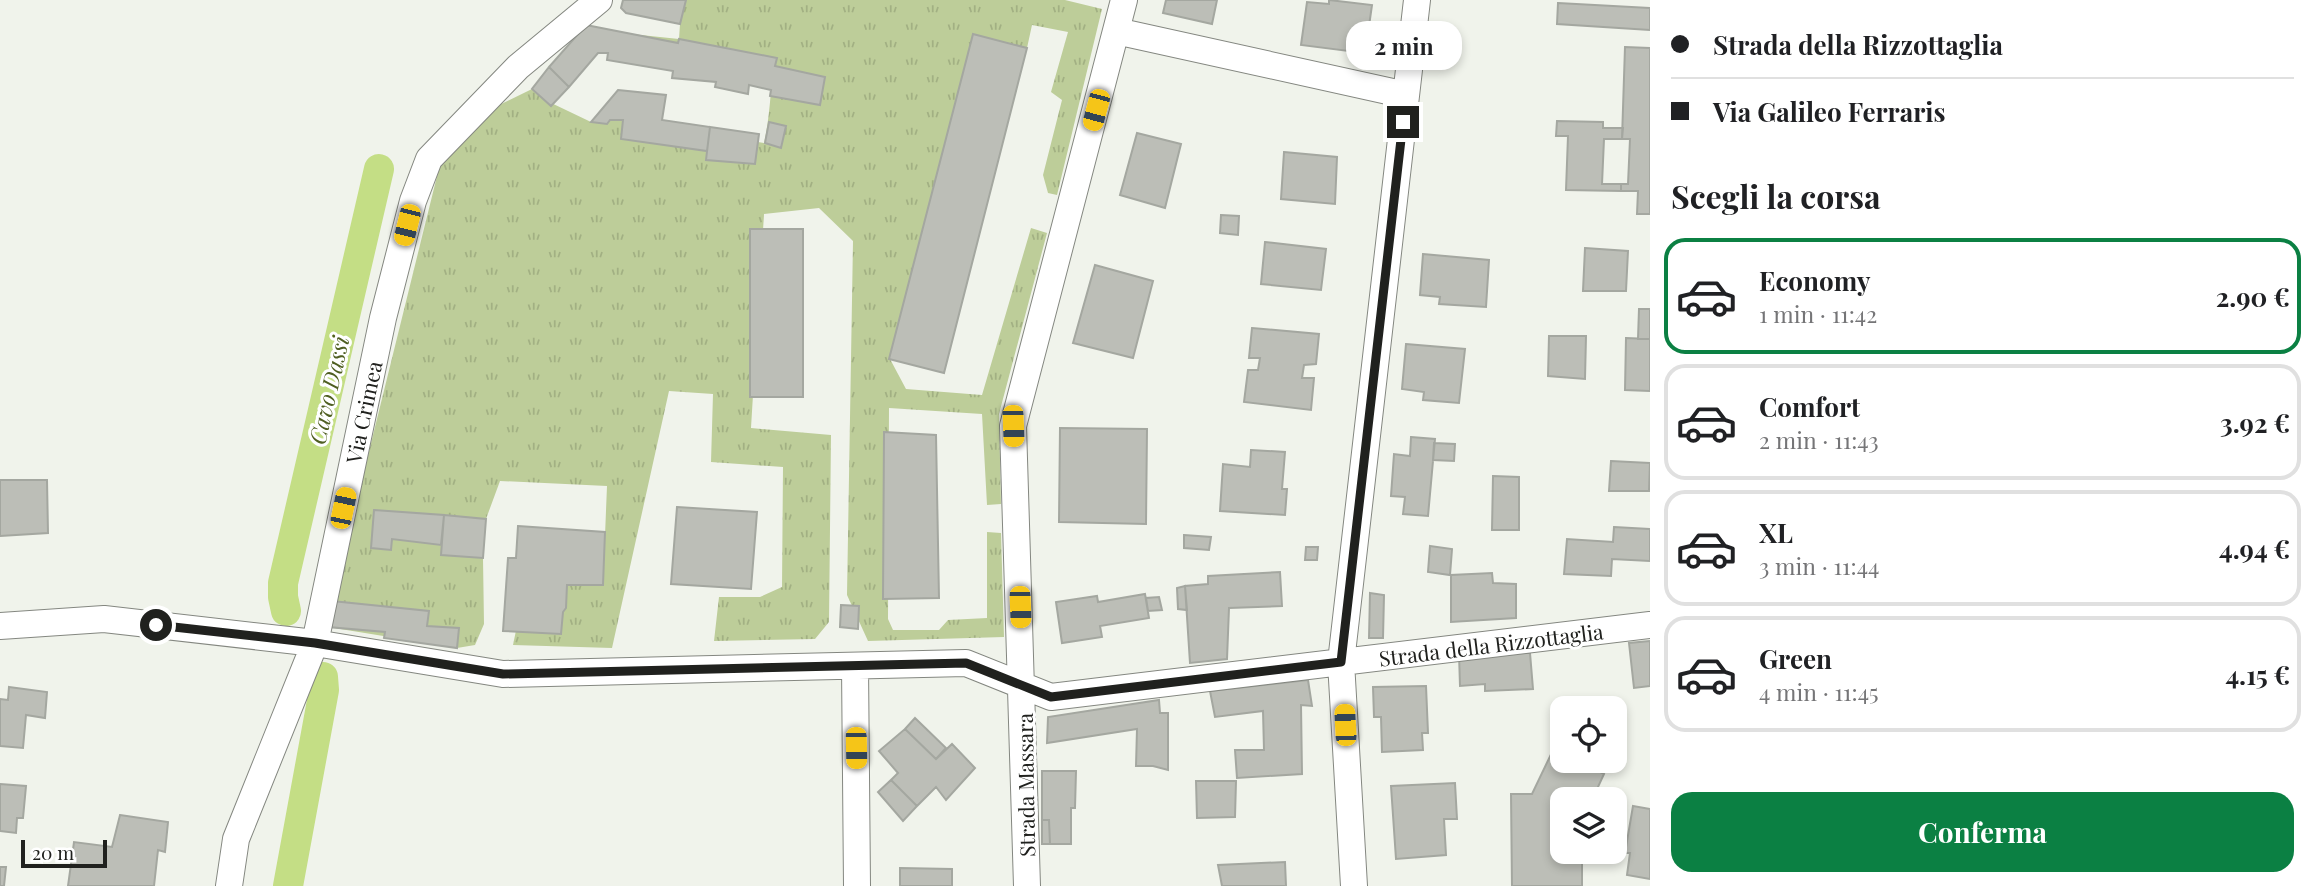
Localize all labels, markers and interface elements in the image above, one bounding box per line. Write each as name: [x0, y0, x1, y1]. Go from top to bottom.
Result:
callout: 2 min: [1345, 20, 1461, 69]
text: Strada della Rizzottaglia: [1713, 27, 2003, 62]
text: 2 min: [1374, 30, 1434, 61]
car: [1081, 87, 1112, 133]
text: Via Galileo Ferraris: [1713, 94, 1945, 129]
route end: [1387, 106, 1419, 138]
text: Scegli la corsa: [1671, 174, 1881, 217]
car: [392, 202, 423, 248]
text: Economy: [1759, 263, 1870, 298]
icon: car: [1675, 265, 1738, 328]
text: 2.90 €: [2216, 279, 2290, 314]
text: 1 min · 11:42: [1759, 298, 1877, 329]
water label: Cavo Dassi: [301, 332, 356, 447]
street label: Via Crimea: [338, 358, 388, 467]
text: Comfort: [1759, 389, 1860, 424]
icon: car: [1675, 391, 1738, 454]
car: [1002, 405, 1025, 447]
text: 3.92 €: [2220, 405, 2290, 440]
text: 2 min · 11:43: [1759, 424, 1879, 455]
car: [329, 485, 358, 531]
text: XL: [1759, 515, 1793, 550]
icon: car: [1675, 517, 1738, 580]
text: 4.94 €: [2219, 531, 2290, 566]
text: 3 min · 11:44: [1759, 550, 1879, 581]
car: [1009, 586, 1032, 628]
route start: [140, 609, 172, 641]
street label: Strada della Rizzottaglia: [1377, 616, 1605, 672]
text: Green: [1759, 641, 1832, 676]
icon: car: [1675, 643, 1738, 706]
text: 4.15 €: [2225, 657, 2290, 692]
text: 4 min · 11:45: [1759, 676, 1879, 707]
map controls: [1550, 696, 1627, 864]
button: locate: [1550, 696, 1627, 773]
car: [1334, 703, 1357, 747]
street label: Strada Massara: [1010, 712, 1040, 857]
car: [846, 727, 867, 769]
button: layers: [1550, 787, 1627, 864]
button: Conferma: [1671, 792, 2294, 872]
scale bar: [21, 837, 107, 869]
text: 20 m: [32, 839, 74, 865]

